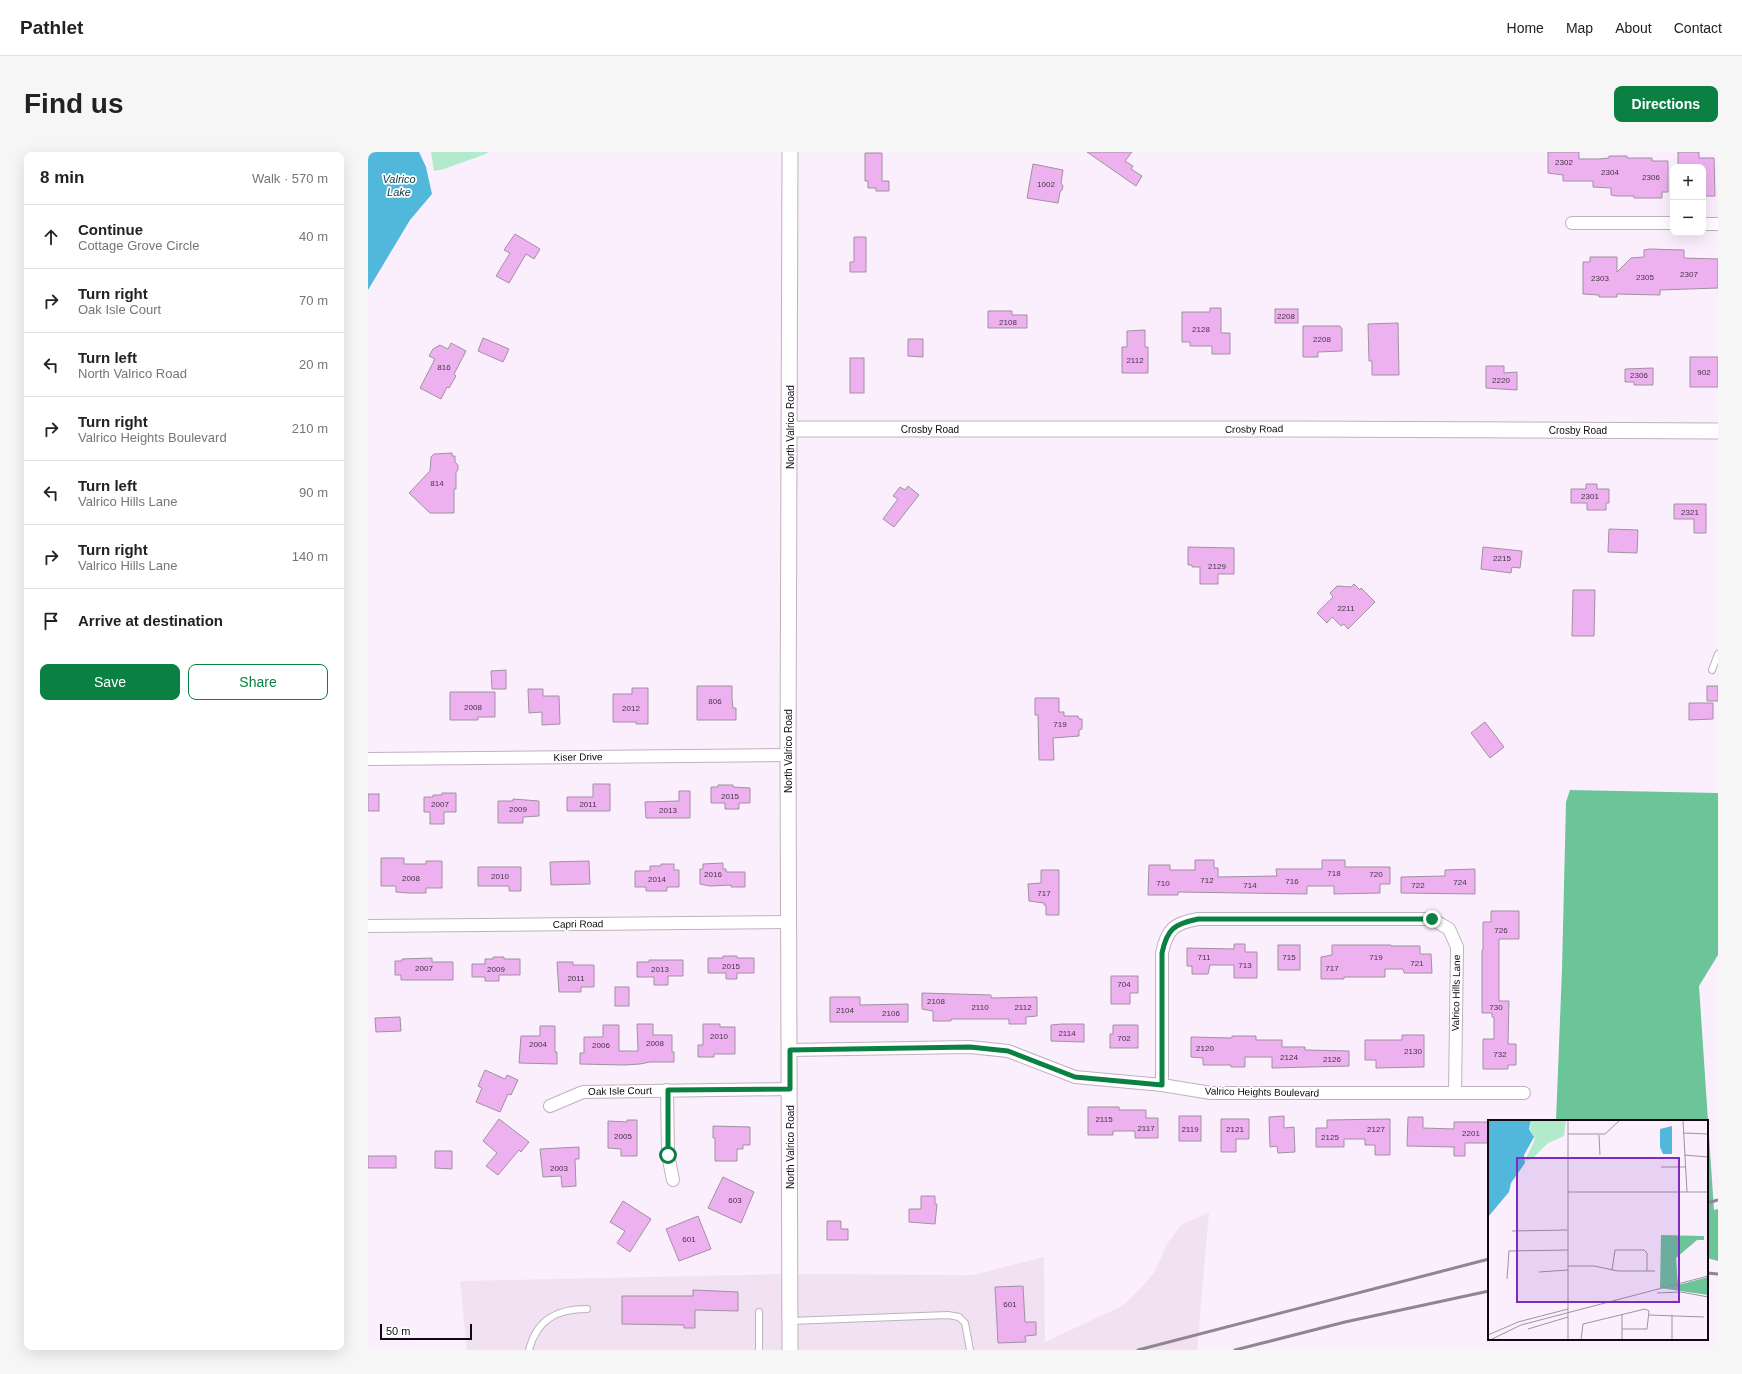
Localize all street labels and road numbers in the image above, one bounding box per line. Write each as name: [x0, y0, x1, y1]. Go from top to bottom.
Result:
street label: North Valrico Road: [785, 385, 796, 469]
street label: Crosby Road: [1225, 423, 1283, 435]
street label: Crosby Road: [901, 424, 959, 435]
street label: Crosby Road: [1549, 425, 1607, 436]
street label: North Valrico Road: [783, 709, 794, 793]
street label: Kiser Drive: [553, 751, 603, 763]
street label: Capri Road: [553, 918, 603, 930]
street label: Valrico Hills Lane: [1450, 954, 1462, 1031]
street label: Oak Isle Court: [588, 1085, 652, 1097]
street label: Valrico Heights Boulevard: [1205, 1086, 1319, 1098]
street label: North Valrico Road: [785, 1105, 796, 1189]

